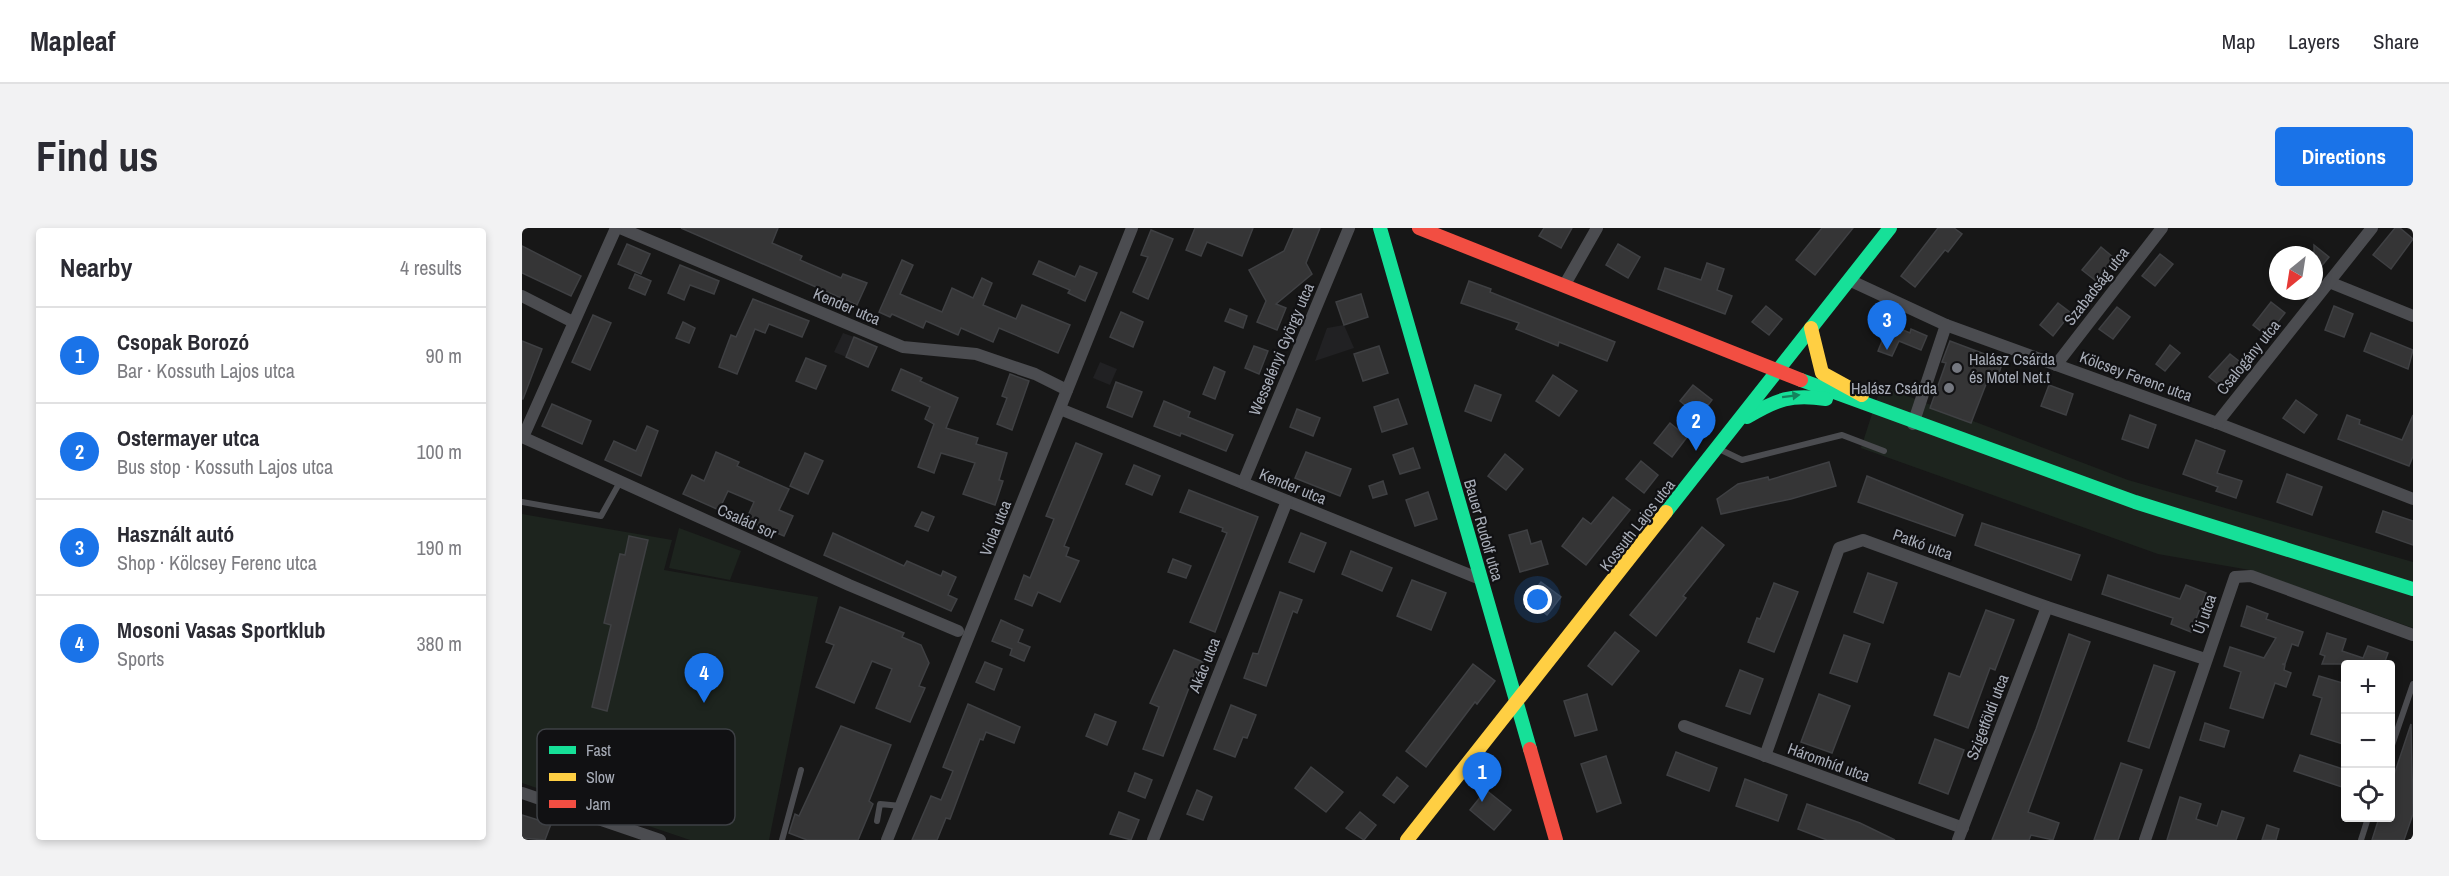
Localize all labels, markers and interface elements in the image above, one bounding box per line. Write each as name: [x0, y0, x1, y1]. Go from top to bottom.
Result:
text: Mapleaf: [30, 22, 115, 60]
text: Map: [2222, 27, 2255, 56]
text: Layers: [2288, 27, 2340, 56]
text: Share: [2373, 27, 2419, 56]
button: Directions: [2275, 127, 2413, 186]
text: Find us: [36, 128, 158, 184]
street label: Szabadság utca: [2058, 242, 2134, 330]
north arrow: [2269, 246, 2323, 300]
text: Nearby: [60, 250, 132, 285]
text: 4 results: [400, 254, 462, 281]
street label: Wesselényi György utca: [1243, 279, 1319, 419]
street label: Kender utca: [810, 282, 885, 330]
pin: 3: [1868, 300, 1906, 350]
street label: Csalogány utca: [2211, 314, 2285, 399]
text: Csopak Borozó: [117, 327, 249, 357]
text: 1: [75, 342, 84, 369]
text: 90 m: [426, 342, 462, 369]
street label: Kölcsey Ferenc utca: [2077, 345, 2196, 407]
place label: Halász Csárda és Motel Net.t: [1969, 348, 2056, 388]
text: Bar · Kossuth Lajos utca: [117, 357, 295, 384]
marker: Halász Csárda és Motel Net.t: [1950, 361, 1964, 375]
place label: Halász Csárda: [1851, 377, 1938, 399]
marker: Halász Csárda: [1942, 381, 1956, 395]
one-way arrow: [1782, 391, 1801, 401]
pin: 2: [1676, 402, 1716, 451]
text: Ostermayer utca: [117, 423, 259, 453]
text: 2: [75, 438, 84, 465]
text: 100 m: [416, 438, 462, 465]
text: Bus stop · Kossuth Lajos utca: [117, 453, 333, 480]
street label: Kender utca: [1256, 463, 1331, 510]
street label: Kossuth Lajos utca: [1594, 474, 1680, 575]
street label: Bauer Rudolf utca: [1459, 476, 1509, 584]
street label: Viola utca: [974, 496, 1016, 559]
street label: Család sor: [714, 498, 781, 544]
text: Használt autó: [117, 519, 234, 549]
street label: Patkó utca: [1890, 523, 1957, 565]
text: 3: [75, 534, 84, 561]
text: 190 m: [416, 534, 462, 561]
text: Shop · Kölcsey Ferenc utca: [117, 549, 317, 576]
your location: [1523, 585, 1552, 614]
street label: Új utca: [2187, 590, 2222, 637]
text: Mosoni Vasas Sportklub: [117, 615, 326, 645]
text: 4: [75, 630, 84, 657]
text: 380 m: [416, 630, 462, 657]
street label: Akác utca: [1183, 634, 1225, 697]
text: Sports: [117, 645, 164, 672]
pin: 4: [684, 654, 723, 703]
map controls: [2341, 660, 2395, 822]
button: +: [2341, 660, 2395, 714]
street label: Szigetföldi utca: [1961, 670, 2014, 763]
button: −: [2341, 714, 2395, 768]
legend: [537, 729, 735, 825]
street label: Háromhíd utca: [1785, 737, 1874, 787]
text: Fast: [586, 739, 611, 761]
pin: 1: [1462, 752, 1502, 802]
text: Slow: [586, 766, 615, 788]
button: locate: [2341, 768, 2395, 822]
text: Jam: [586, 793, 611, 815]

